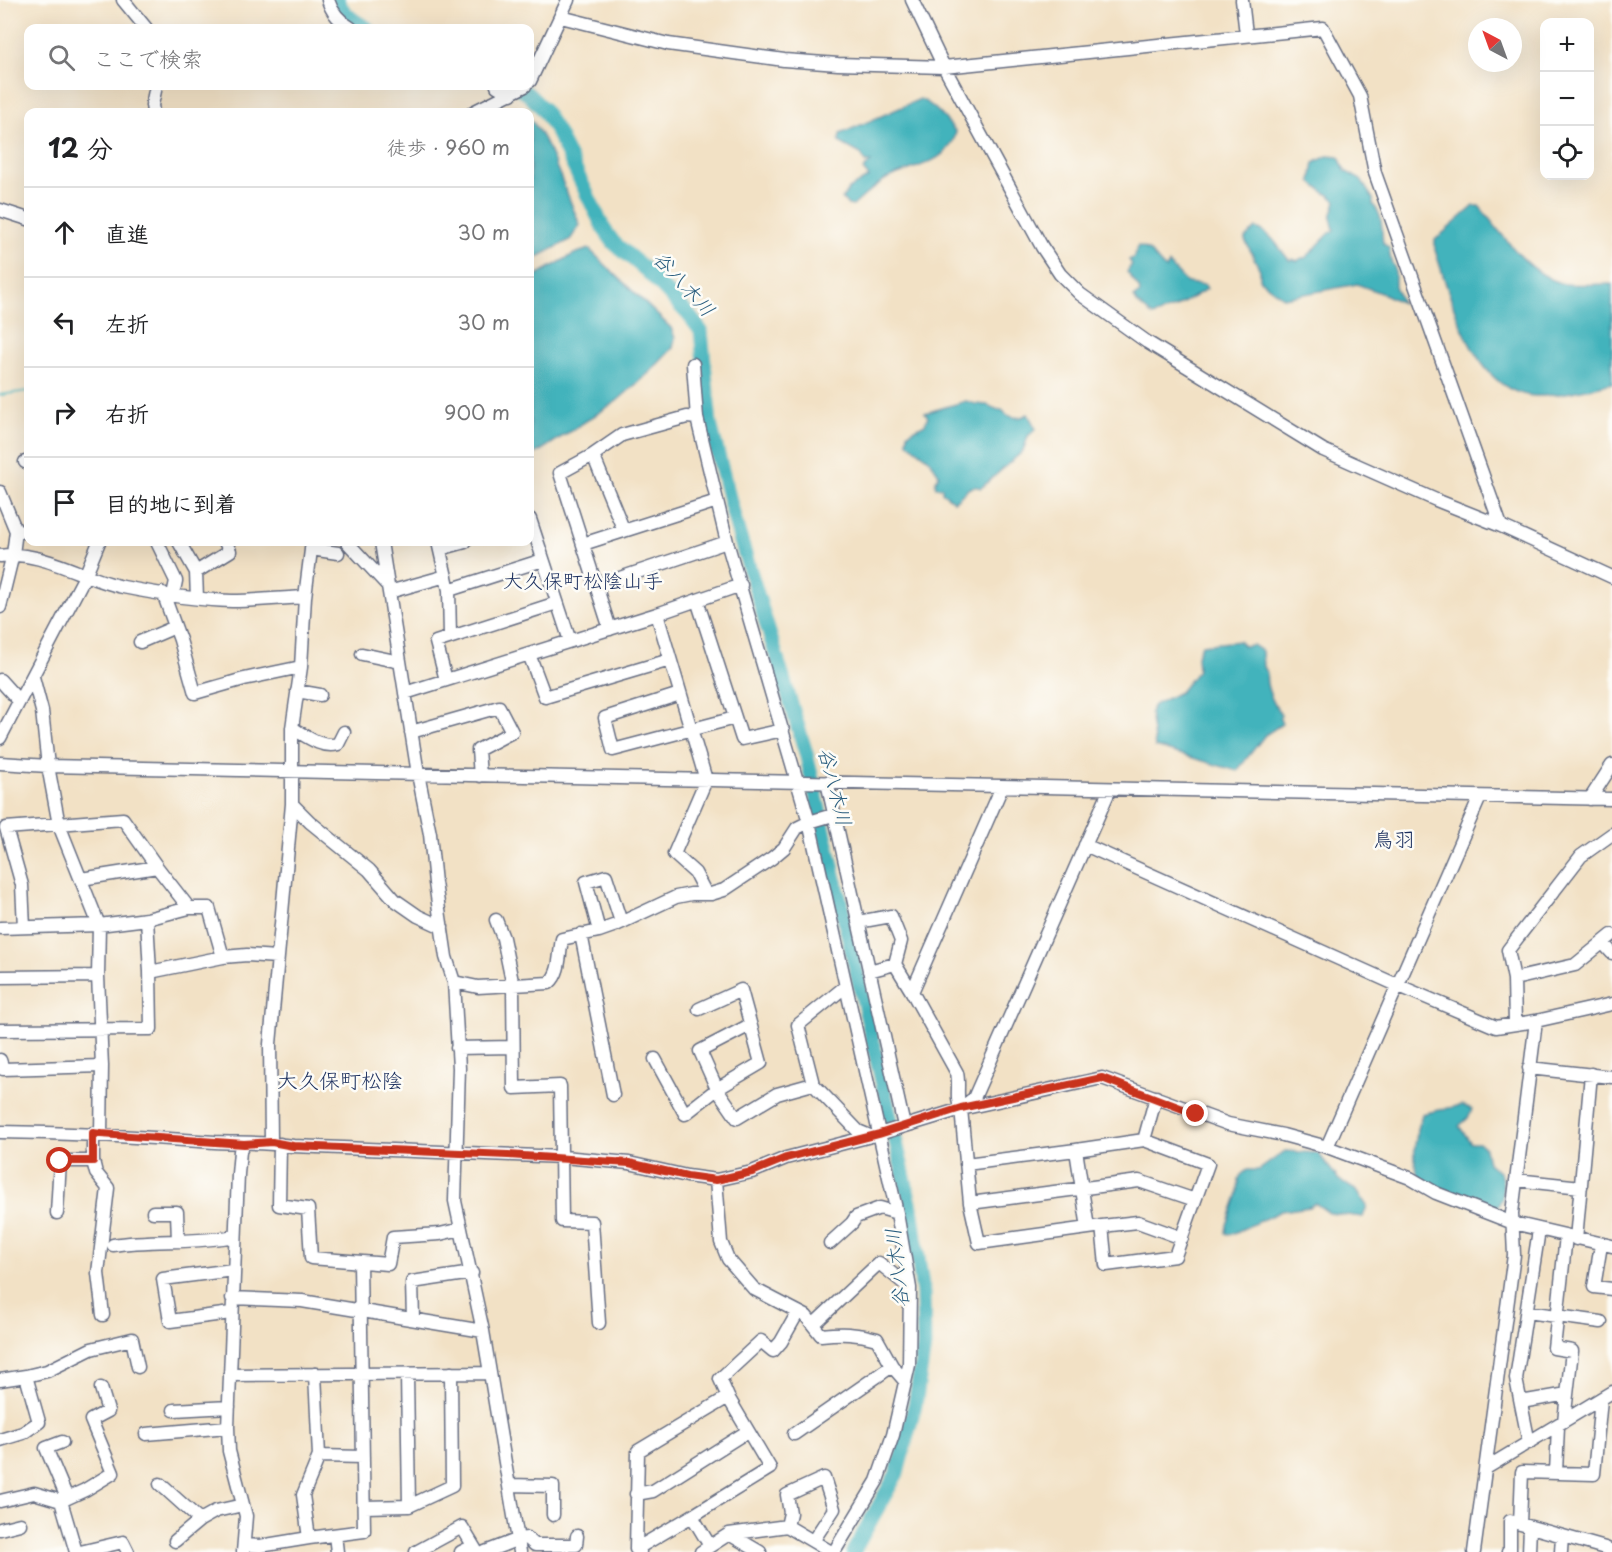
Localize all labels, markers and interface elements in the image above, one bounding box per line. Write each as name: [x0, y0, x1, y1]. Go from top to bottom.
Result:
north arrow: [1468, 18, 1522, 72]
map controls: [1540, 18, 1594, 180]
button: +: [1540, 18, 1594, 72]
search box: [24, 24, 534, 90]
icon: search: [45, 41, 78, 74]
text: ここで検索: [93, 41, 203, 74]
button: −: [1540, 72, 1594, 126]
button: locate: [1540, 126, 1594, 180]
text: 12 分: [48, 128, 113, 167]
text: 徒歩 · 960 m: [387, 132, 510, 162]
icon: ahead: [48, 216, 81, 249]
text: 直進: [105, 216, 149, 249]
text: 30 m: [457, 217, 510, 247]
water label: 谷八木川: [647, 244, 723, 323]
icon: left: [48, 306, 81, 339]
text: 左折: [105, 306, 149, 339]
text: 30 m: [457, 307, 510, 337]
icon: right: [48, 396, 81, 429]
text: 右折: [105, 396, 149, 429]
text: 900 m: [444, 397, 510, 427]
icon: arrive: [48, 486, 81, 519]
text: 目的地に到着: [105, 486, 237, 519]
district label: 大久保町松陰山手: [503, 565, 663, 595]
water label: 谷八木川: [812, 744, 860, 829]
district label: 鳥羽: [1373, 822, 1415, 854]
district label: 大久保町松陰: [277, 1063, 403, 1095]
route end: [1182, 1100, 1208, 1126]
route start: [46, 1147, 72, 1173]
water label: 谷八木川: [877, 1227, 915, 1309]

